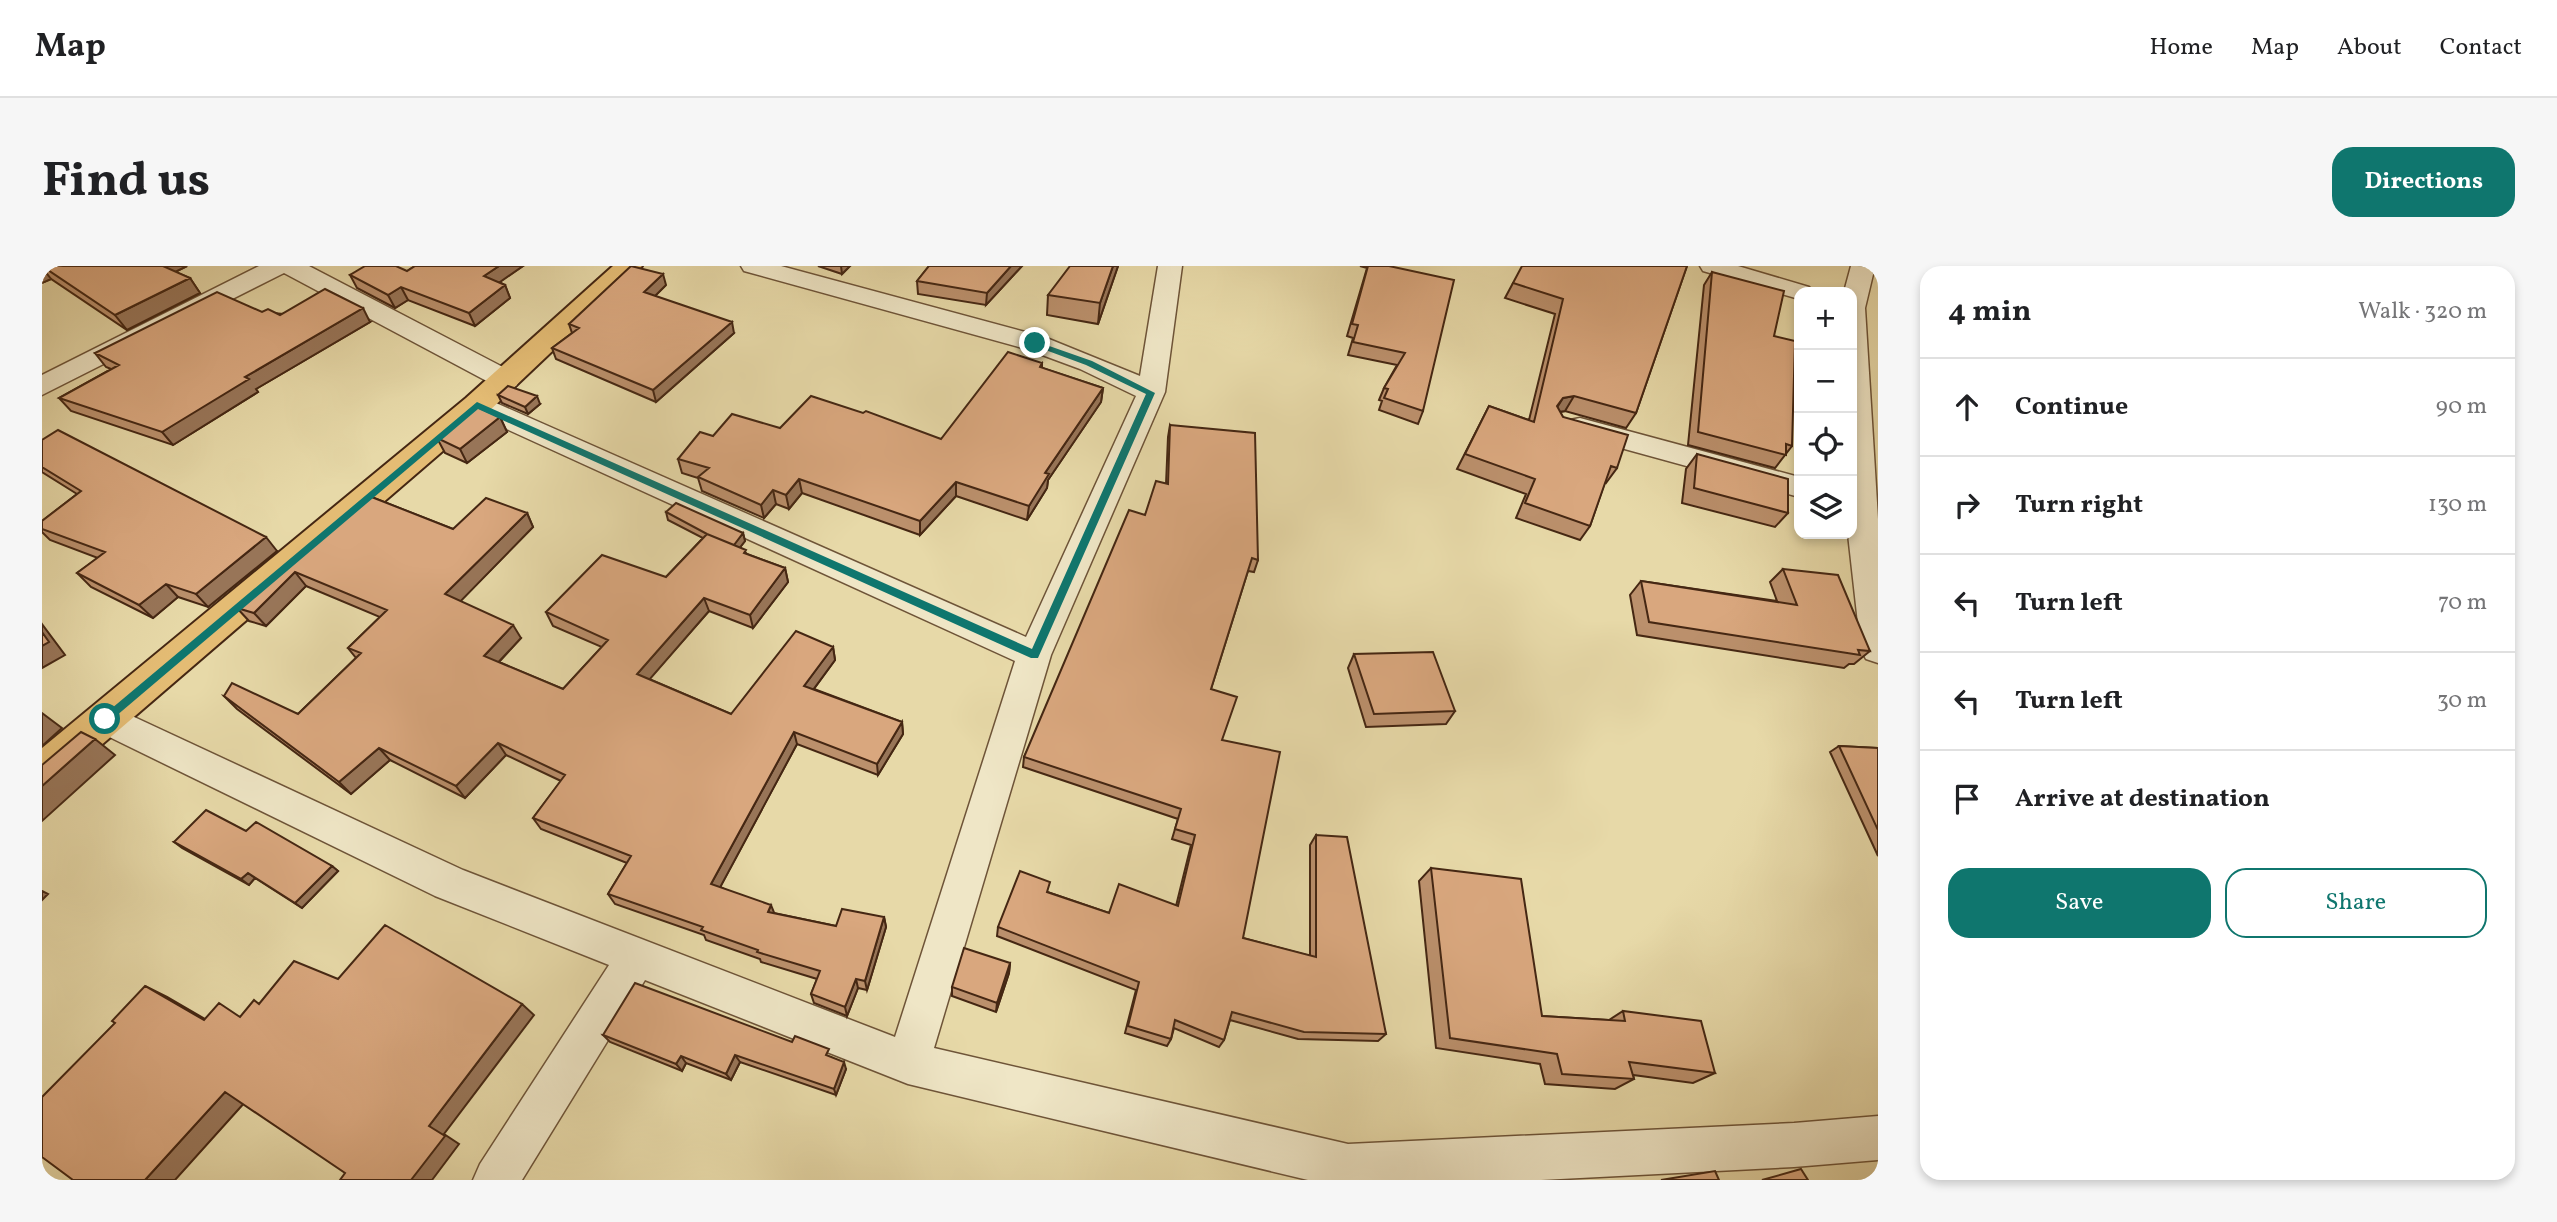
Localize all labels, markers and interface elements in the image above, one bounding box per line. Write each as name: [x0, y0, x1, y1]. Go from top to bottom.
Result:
text: Map: [35, 25, 106, 71]
text: Home: [2149, 31, 2213, 65]
text: Map: [2251, 31, 2299, 65]
text: About: [2337, 31, 2402, 65]
text: Contact: [2440, 31, 2522, 65]
button: Directions: [2332, 147, 2515, 217]
text: Find us: [42, 148, 210, 217]
map controls: [1794, 287, 1857, 539]
button: +: [1794, 287, 1857, 350]
text: 4 min: [1948, 291, 2032, 333]
text: Walk · 320 m: [2358, 296, 2487, 328]
route end: [1019, 327, 1050, 358]
button: −: [1794, 350, 1857, 413]
icon: ahead: [1948, 388, 1986, 426]
text: Continue: [2015, 389, 2128, 425]
text: 90 m: [2436, 391, 2487, 423]
button: locate: [1794, 413, 1857, 476]
button: layers: [1794, 476, 1857, 539]
icon: right: [1948, 486, 1986, 524]
text: Turn right: [2015, 487, 2143, 523]
text: 130 m: [2428, 489, 2487, 521]
icon: left: [1948, 584, 1986, 622]
text: Turn left: [2015, 585, 2123, 621]
text: 70 m: [2438, 587, 2487, 619]
icon: left: [1948, 682, 1986, 720]
text: Turn left: [2015, 683, 2123, 719]
text: 30 m: [2437, 685, 2487, 717]
route start: [89, 703, 120, 734]
icon: arrive: [1948, 780, 1986, 818]
text: Arrive at destination: [2015, 781, 2270, 817]
button: Save: [1948, 868, 2211, 938]
button: Share: [2225, 868, 2487, 938]

